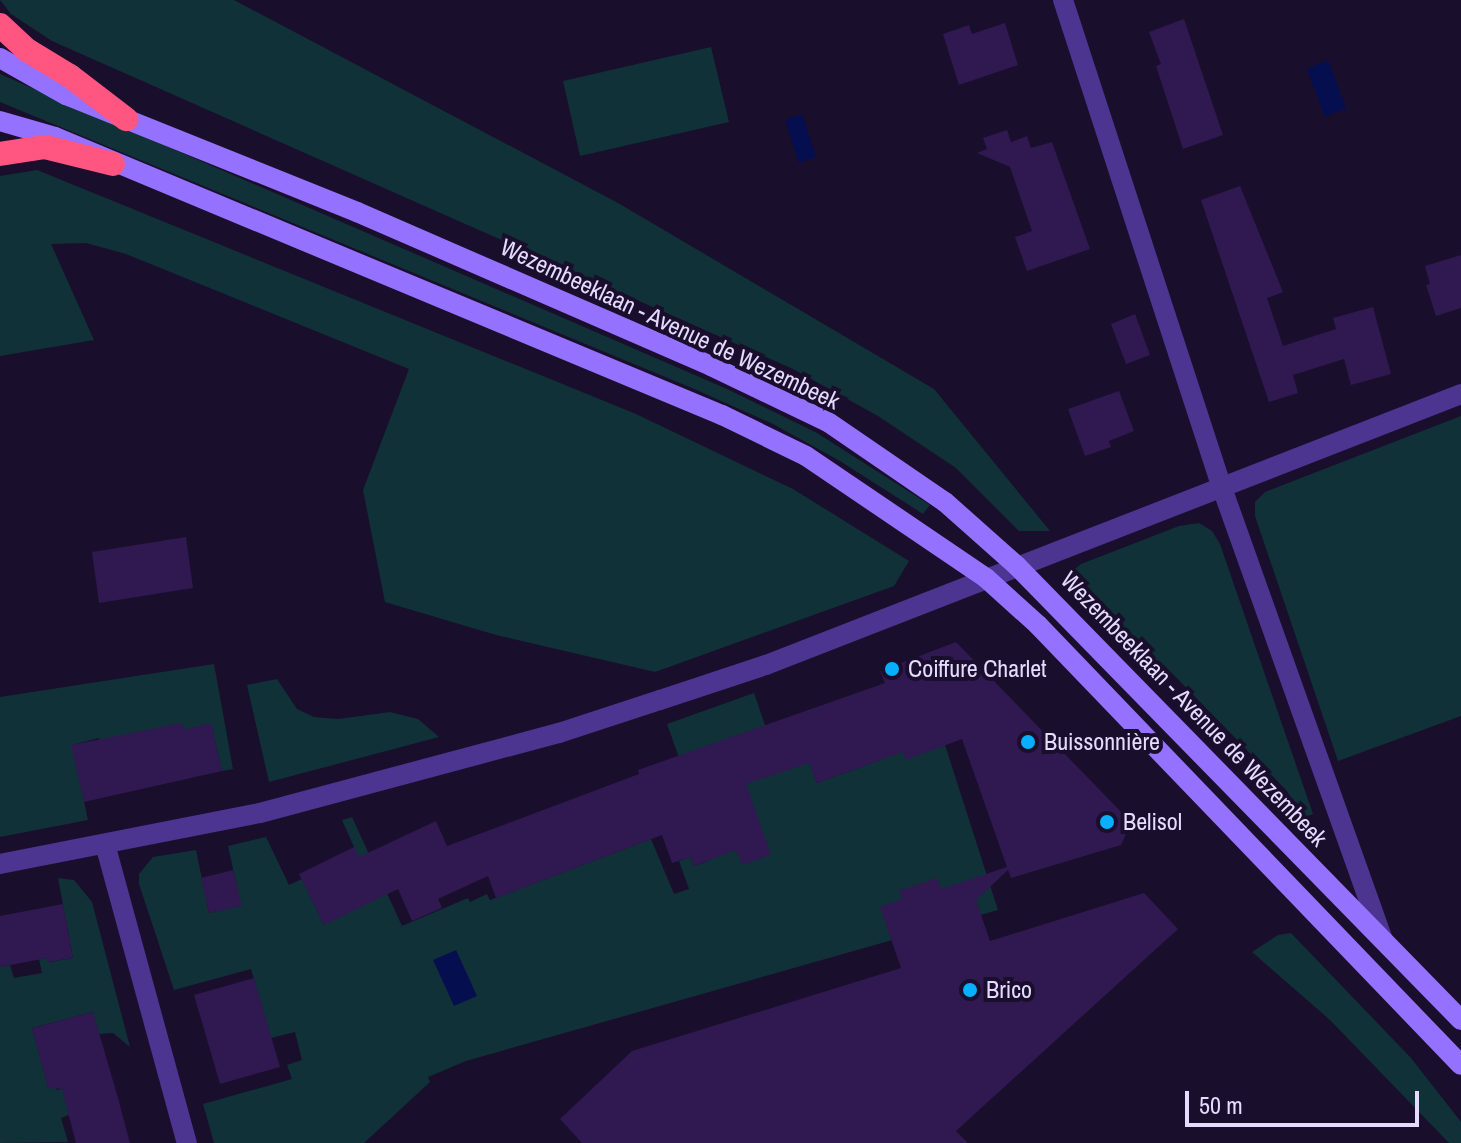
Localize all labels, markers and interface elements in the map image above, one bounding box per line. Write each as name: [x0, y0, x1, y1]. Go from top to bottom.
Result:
street label: Wezembeeklaan - Avenue de Wezembeek: [495, 232, 845, 416]
street label: Wezembeeklaan - Avenue de Wezembeek: [1054, 565, 1334, 853]
place label: Coiffure Charlet: [908, 655, 1047, 683]
marker: Coiffure Charlet: [883, 660, 901, 678]
place label: Buissonnière: [1044, 728, 1160, 756]
marker: Buissonnière: [1019, 733, 1037, 751]
place label: Belisol: [1123, 808, 1182, 836]
marker: Belisol: [1098, 813, 1116, 831]
place label: Brico: [986, 976, 1032, 1004]
marker: Brico: [961, 981, 979, 999]
scale bar: [1189, 1075, 1423, 1125]
text: 50 m: [1199, 1089, 1243, 1121]

